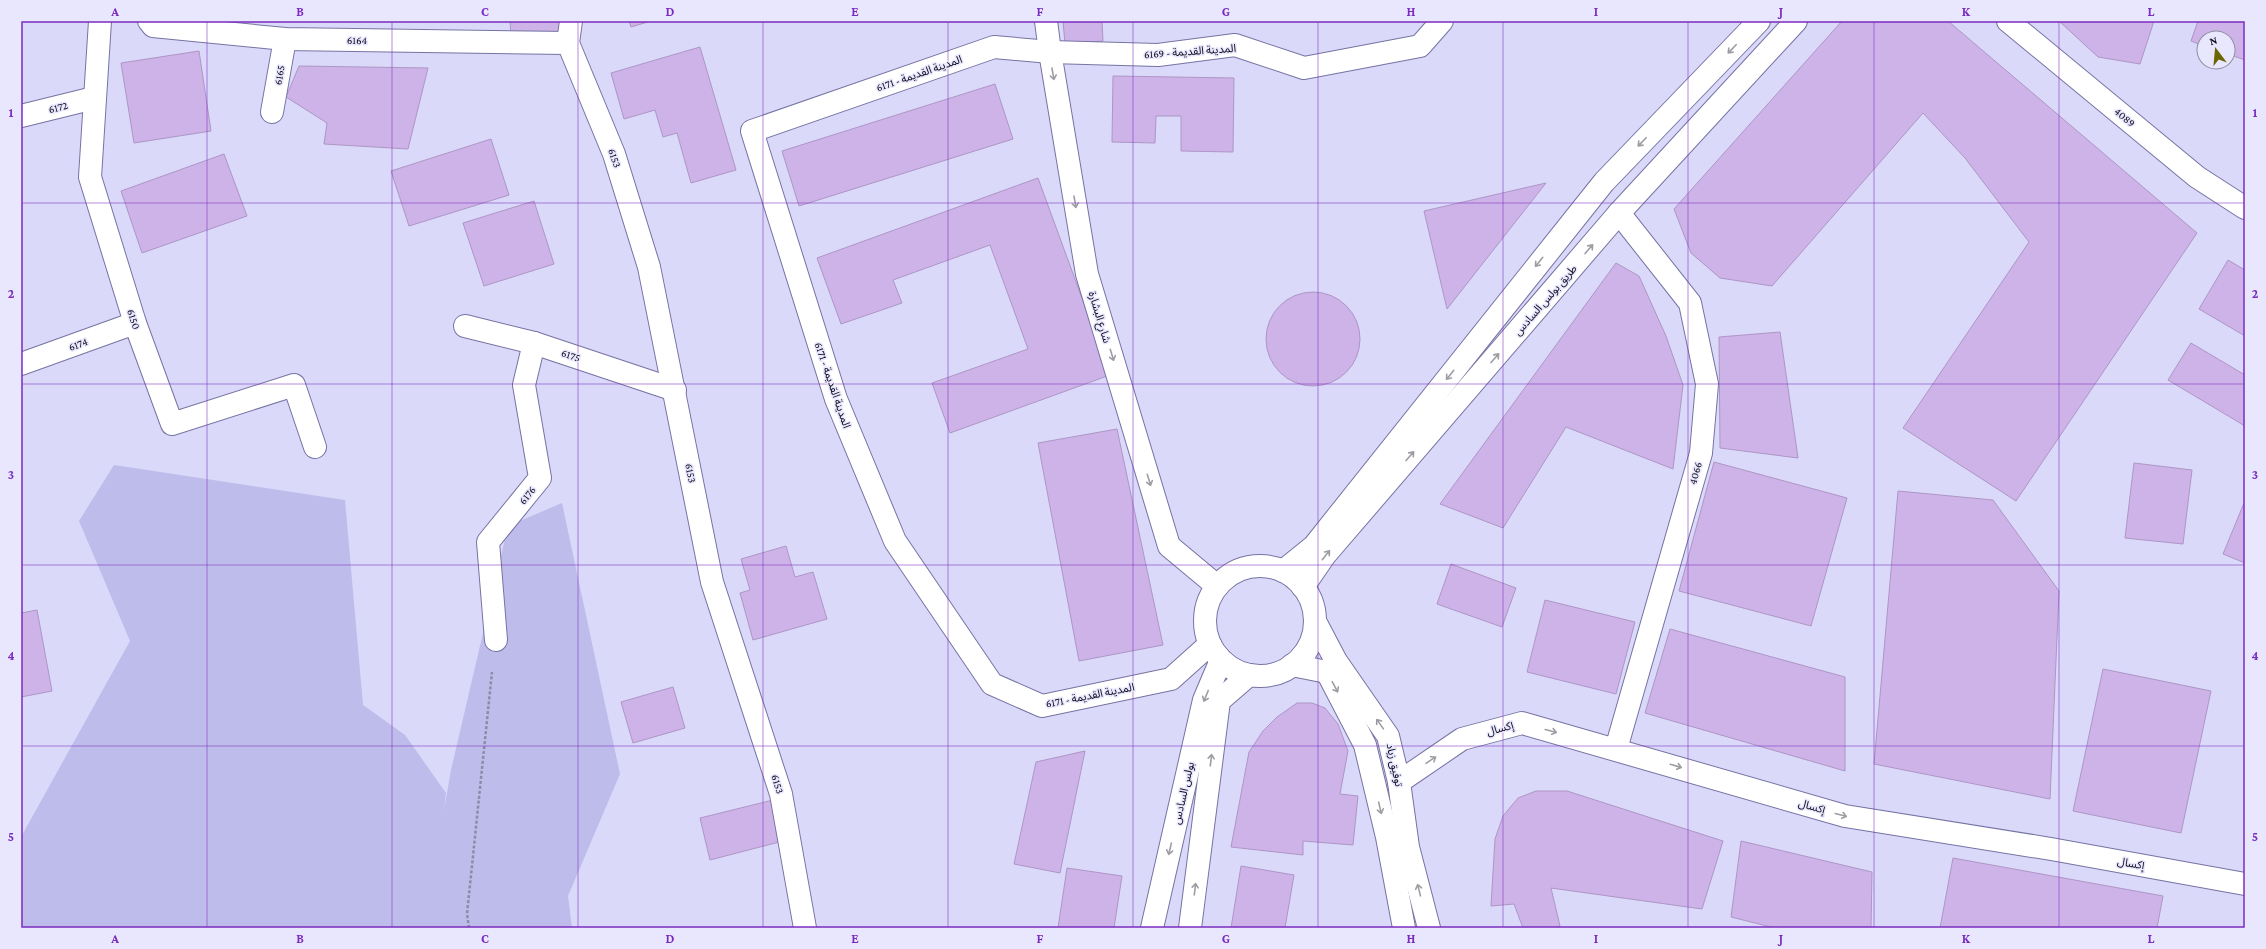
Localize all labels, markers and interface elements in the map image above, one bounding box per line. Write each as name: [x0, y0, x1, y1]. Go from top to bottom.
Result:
text: A: [110, 4, 119, 19]
text: B: [296, 4, 304, 19]
text: C: [481, 4, 489, 19]
text: D: [666, 4, 675, 19]
text: E: [851, 4, 859, 19]
text: F: [1037, 4, 1044, 19]
text: G: [1222, 4, 1230, 19]
text: H: [1407, 4, 1416, 19]
text: I: [1594, 4, 1598, 19]
text: J: [1777, 4, 1783, 19]
text: K: [1962, 4, 1971, 19]
text: L: [2148, 4, 2155, 19]
north arrow: [2196, 30, 2236, 70]
text: N: [2208, 33, 2219, 47]
street label: 6164: [347, 34, 368, 46]
street label: المدينة القديمة - 6169: [1144, 42, 1236, 61]
one-way arrow: [1727, 44, 1737, 54]
street label: المدينة القديمة - 6171: [874, 53, 964, 94]
street label: 6165: [271, 64, 287, 86]
one-way arrow: [1049, 67, 1057, 80]
street label: 6172: [47, 99, 69, 115]
text: 1: [9, 105, 14, 120]
street label: 4089: [2112, 105, 2138, 129]
text: 1: [2253, 105, 2258, 120]
one-way arrow: [1637, 137, 1647, 147]
street label: 6153: [606, 147, 624, 169]
one-way arrow: [1071, 195, 1079, 208]
one-way arrow: [1584, 243, 1593, 254]
one-way arrow: [1535, 257, 1544, 268]
street label: طريق بولس السادس: [1511, 262, 1580, 338]
text: 2: [8, 286, 15, 301]
text: 2: [2252, 286, 2259, 301]
street label: شارع البشارة: [1085, 290, 1114, 345]
street label: 6150: [125, 307, 143, 331]
street label: 6174: [67, 335, 90, 353]
street label: المدينة القديمة - 6171: [812, 340, 853, 430]
street label: 6175: [560, 346, 582, 364]
one-way arrow: [1109, 348, 1116, 361]
one-way arrow: [1490, 352, 1499, 363]
one-way arrow: [1445, 370, 1454, 381]
one-way arrow: [1405, 452, 1414, 462]
street label: 4066: [1686, 460, 1704, 486]
street label: 6153: [683, 462, 699, 484]
text: 3: [8, 467, 14, 482]
text: 3: [2252, 467, 2258, 482]
one-way arrow: [1146, 473, 1153, 486]
street label: 6176: [516, 484, 538, 506]
one-way arrow: [1321, 550, 1330, 561]
text: 4: [7, 648, 15, 663]
text: 4: [2251, 648, 2259, 663]
street label: المدينة القديمة - 6171: [1045, 681, 1136, 711]
one-way arrow: [1332, 681, 1339, 693]
one-way arrow: [1201, 689, 1209, 701]
street label: إكسال: [1485, 718, 1516, 739]
one-way arrow: [1376, 719, 1384, 730]
one-way arrow: [1545, 728, 1558, 735]
street label: توفيق زياد: [1384, 742, 1405, 788]
one-way arrow: [1207, 754, 1215, 767]
one-way arrow: [1425, 756, 1436, 764]
street label: بولس السادس: [1170, 761, 1197, 826]
one-way arrow: [1670, 763, 1683, 770]
street label: 6153: [769, 773, 787, 795]
street label: إكسال: [1797, 796, 1827, 818]
one-way arrow: [1377, 801, 1384, 814]
one-way arrow: [1835, 812, 1848, 819]
text: 5: [8, 829, 14, 844]
text: 5: [2252, 829, 2258, 844]
one-way arrow: [1165, 842, 1173, 855]
street label: إكسال: [2116, 855, 2146, 873]
one-way arrow: [1191, 883, 1199, 896]
one-way arrow: [1415, 884, 1422, 897]
text: A: [110, 931, 119, 946]
text: B: [296, 931, 304, 946]
text: C: [481, 931, 489, 946]
text: D: [666, 931, 675, 946]
text: E: [851, 931, 859, 946]
text: F: [1037, 931, 1044, 946]
text: G: [1222, 931, 1230, 946]
text: H: [1407, 931, 1416, 946]
text: I: [1594, 931, 1598, 946]
text: J: [1777, 931, 1783, 946]
text: K: [1962, 931, 1971, 946]
text: L: [2148, 931, 2155, 946]

